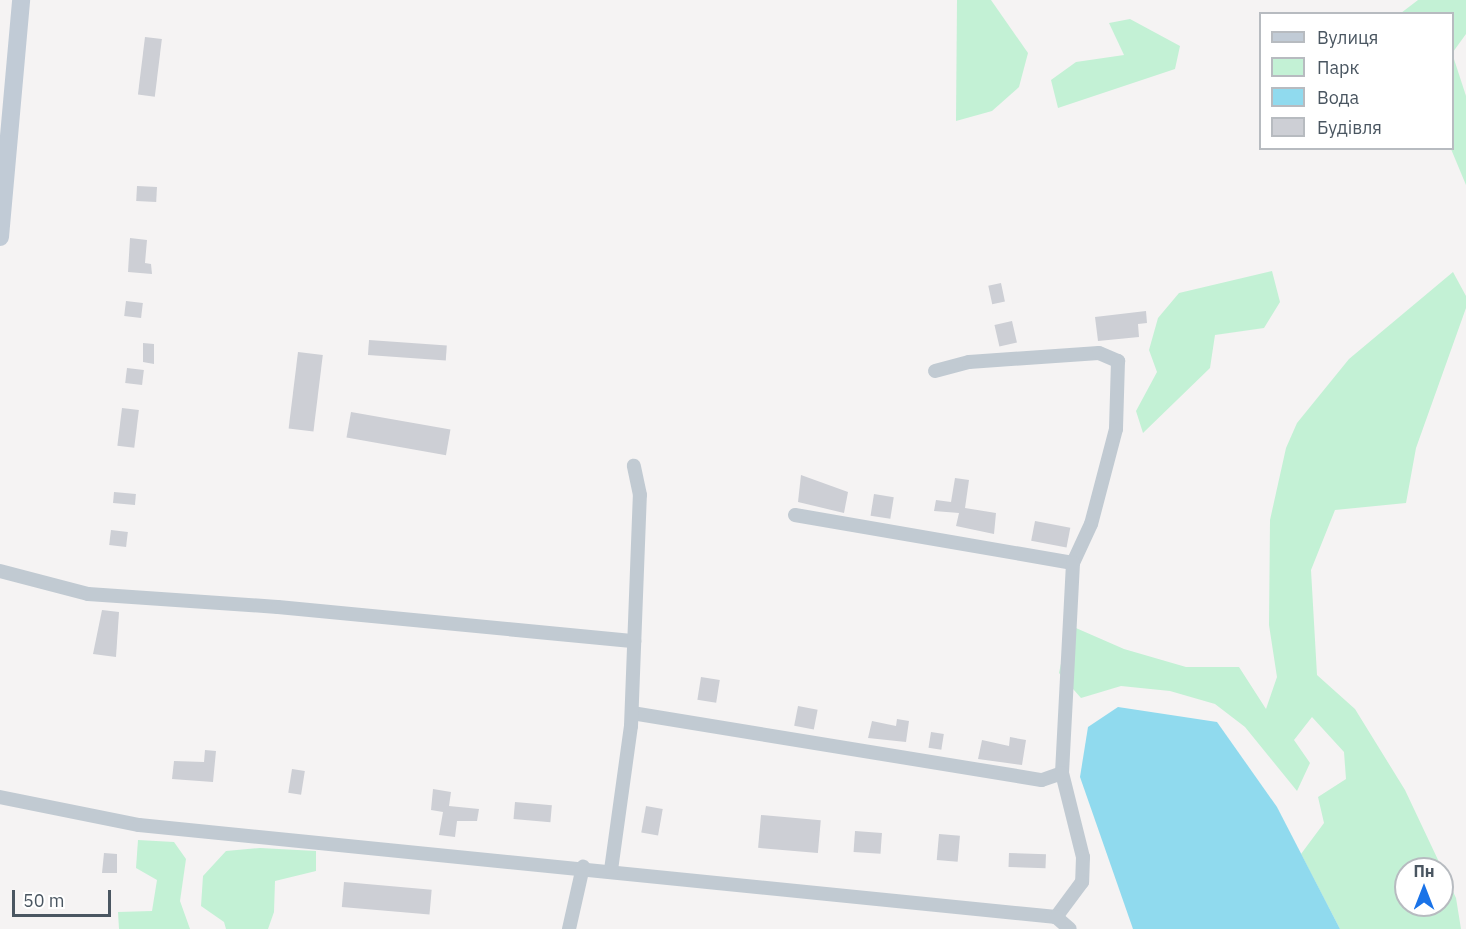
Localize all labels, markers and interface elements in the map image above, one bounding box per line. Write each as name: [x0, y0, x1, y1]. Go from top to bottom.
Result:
legend: [1259, 12, 1454, 150]
text: Вулиця: [1317, 26, 1378, 49]
text: Парк: [1317, 56, 1359, 79]
text: Вода: [1317, 86, 1359, 109]
text: Будівля: [1317, 116, 1382, 139]
north arrow: [1394, 857, 1454, 917]
text: Пн: [1413, 861, 1435, 881]
scale bar: [15, 878, 114, 916]
text: 50 m: [23, 889, 65, 912]

